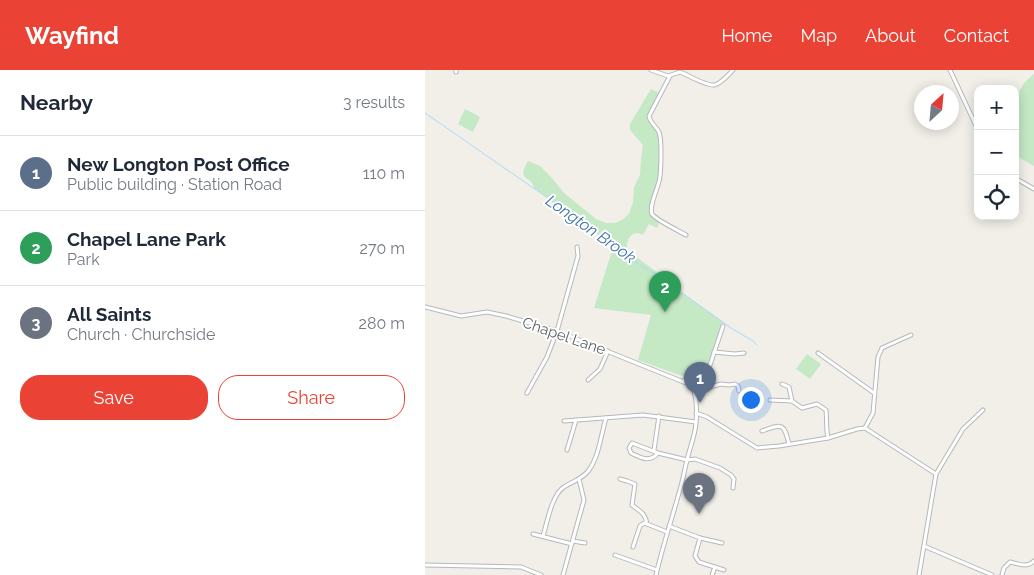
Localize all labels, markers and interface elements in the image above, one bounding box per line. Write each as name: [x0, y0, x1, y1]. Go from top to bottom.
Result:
text: Wayfind: [25, 21, 119, 50]
text: Home: [721, 25, 772, 46]
text: Map: [800, 25, 837, 46]
text: About: [865, 25, 916, 46]
text: Contact: [944, 25, 1009, 46]
north arrow: [914, 85, 959, 130]
map controls: [974, 85, 1019, 220]
button: +: [974, 85, 1019, 130]
text: Nearby: [20, 90, 93, 115]
text: 3 results: [343, 93, 405, 112]
button: −: [974, 130, 1019, 175]
text: New Longton Post Office: [67, 153, 290, 175]
text: 1: [32, 164, 40, 183]
text: 110 m: [363, 164, 405, 183]
text: Public building · Station Road: [67, 175, 282, 194]
button: locate: [974, 175, 1019, 220]
water label: Longton Brook: [542, 191, 640, 267]
text: Chapel Lane Park: [67, 228, 226, 250]
text: 2: [31, 239, 41, 258]
text: 270 m: [360, 239, 405, 258]
text: Park: [67, 250, 100, 269]
pin: 2: [649, 271, 681, 312]
text: All Saints: [67, 303, 151, 325]
street label: Chapel Lane: [520, 313, 608, 359]
text: 3: [32, 314, 40, 333]
text: 280 m: [359, 314, 405, 333]
text: Church · Churchside: [67, 325, 215, 344]
pin: 1: [684, 362, 716, 403]
button: Save: [20, 375, 208, 420]
button: Share: [218, 375, 405, 420]
your location: [738, 387, 764, 413]
pin: 3: [683, 473, 715, 514]

